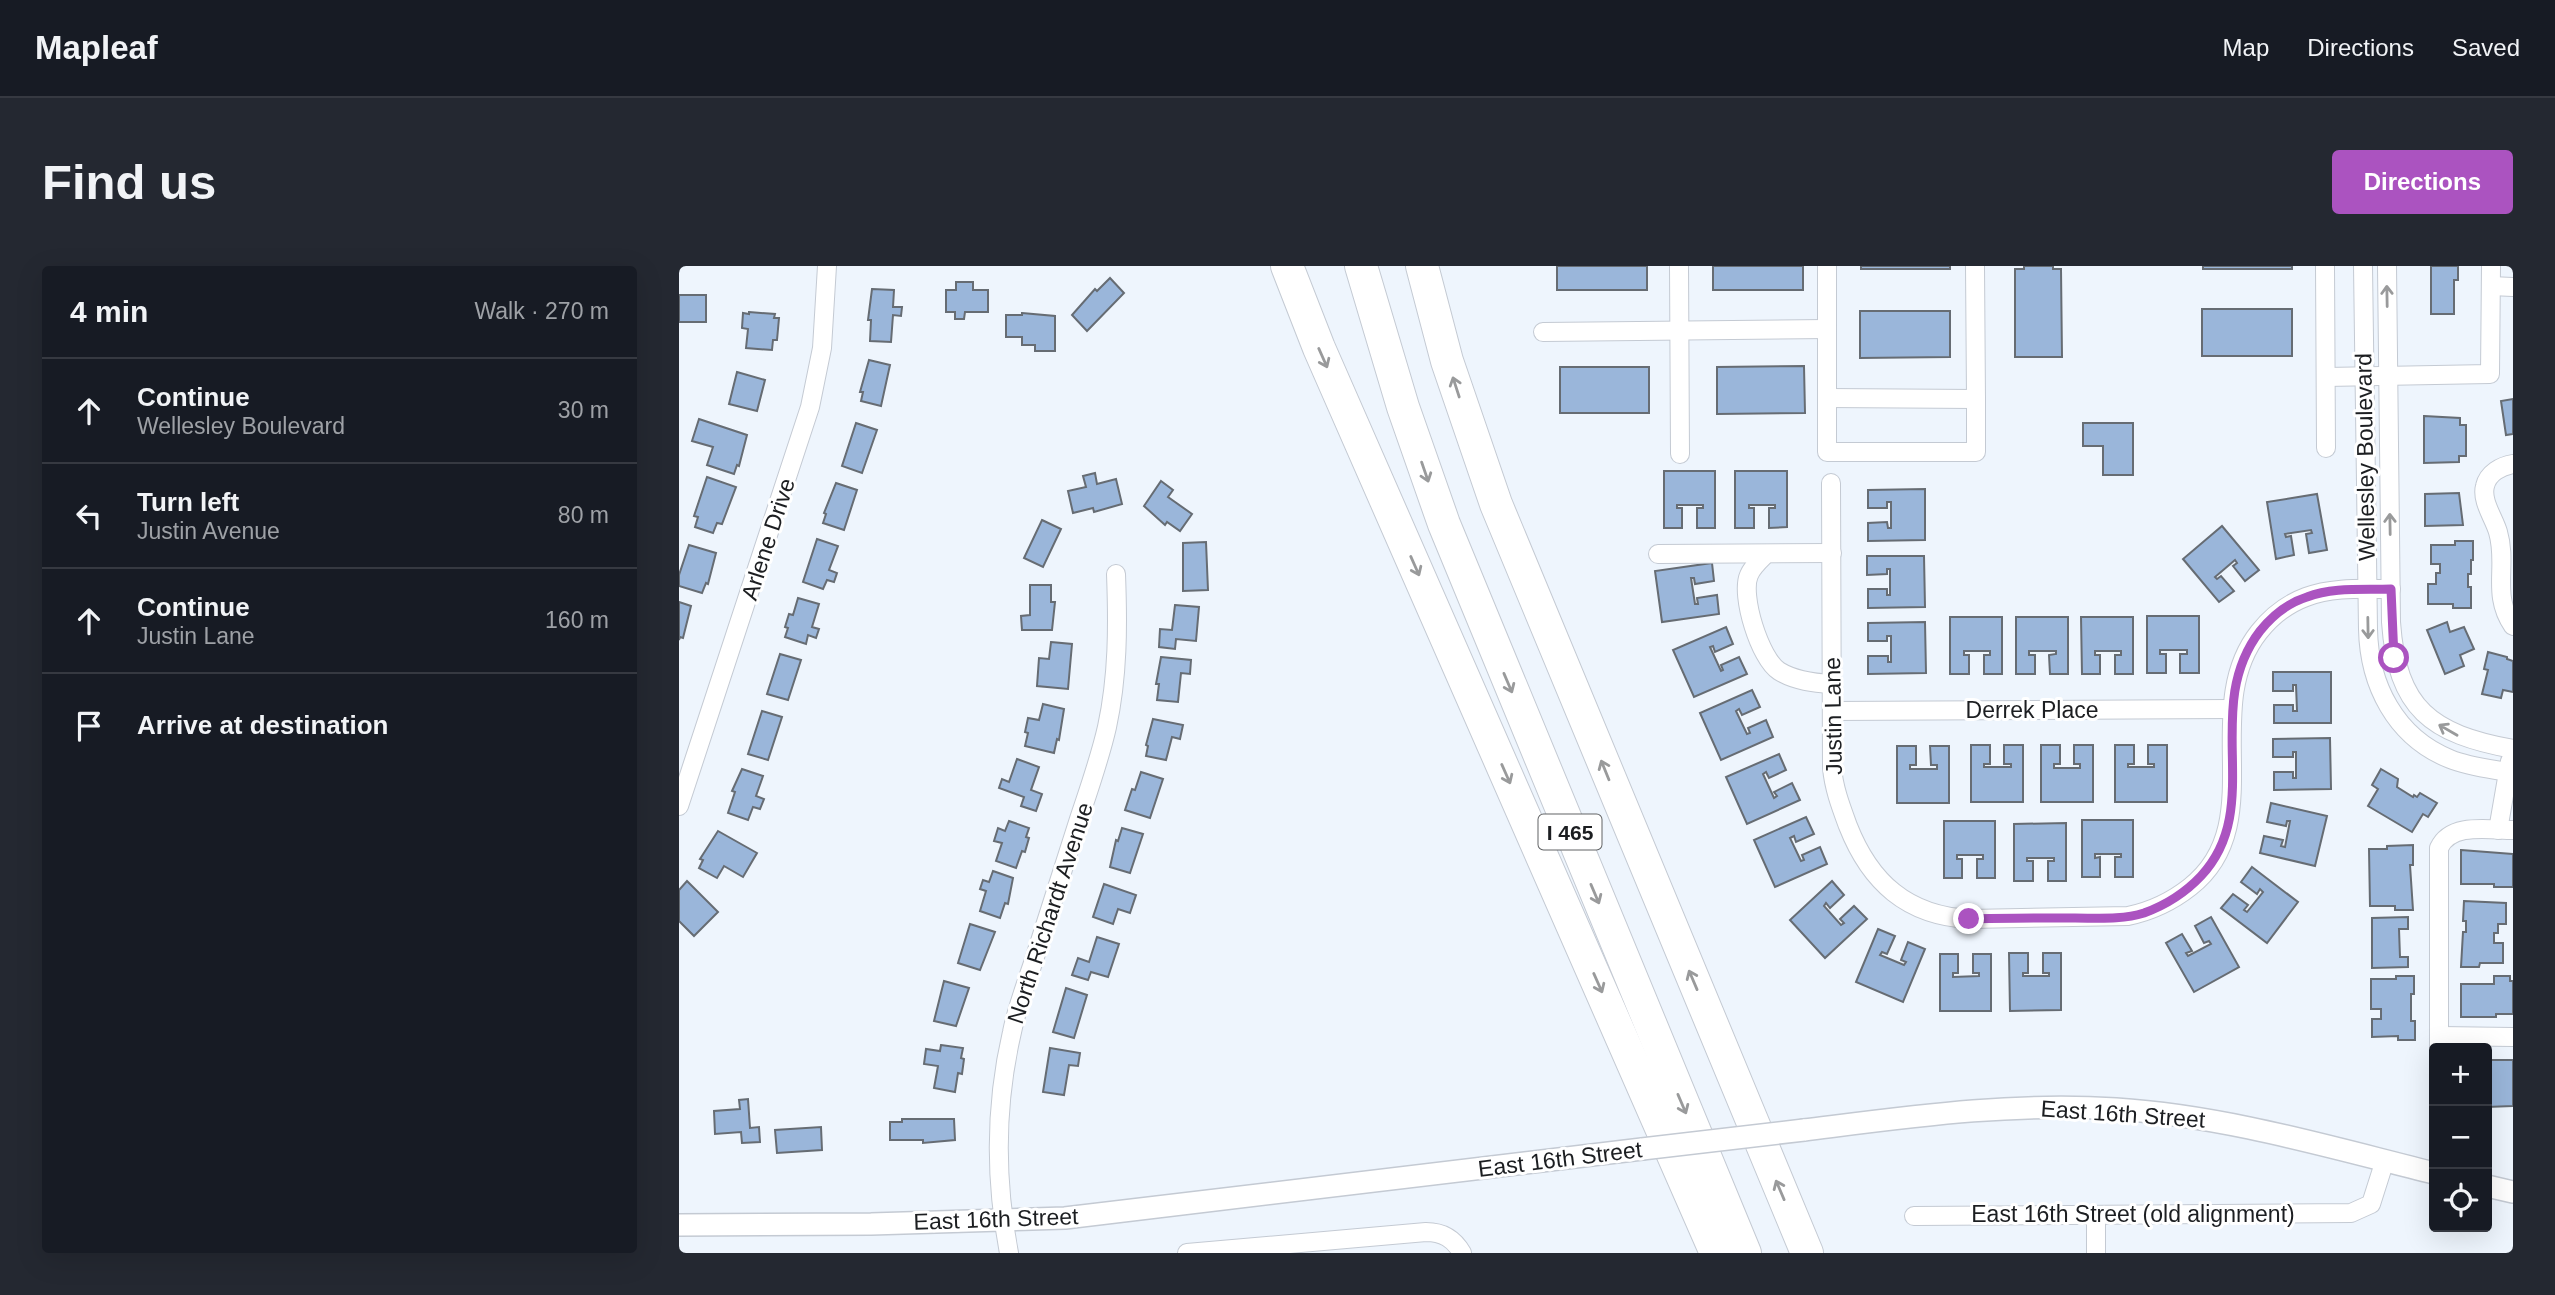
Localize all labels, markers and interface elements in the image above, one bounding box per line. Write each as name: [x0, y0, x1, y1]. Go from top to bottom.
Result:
text: Mapleaf: [35, 29, 158, 66]
text: Map: [2223, 34, 2269, 61]
text: Directions: [2307, 34, 2414, 61]
text: Saved: [2452, 34, 2520, 61]
button: Directions: [2332, 150, 2513, 214]
text: Find us: [42, 155, 216, 209]
one-way arrow: [2380, 285, 2394, 308]
text: 4 min: [70, 295, 148, 328]
text: Walk · 270 m: [474, 298, 609, 324]
one-way arrow: [1318, 346, 1331, 368]
street label: Wellesley Boulevard: [2350, 353, 2380, 561]
one-way arrow: [1449, 376, 1462, 398]
text: Continue: [137, 382, 250, 412]
icon: ahead: [70, 392, 108, 430]
text: 30 m: [558, 397, 609, 423]
text: Wellesley Boulevard: [137, 413, 345, 439]
one-way arrow: [1420, 460, 1432, 482]
street label: Arlene Drive: [736, 475, 800, 603]
text: Turn left: [137, 487, 239, 517]
icon: left: [70, 497, 108, 535]
text: 80 m: [558, 502, 609, 528]
one-way arrow: [2383, 512, 2397, 535]
text: Justin Avenue: [137, 518, 280, 544]
one-way arrow: [1409, 555, 1422, 576]
text: Continue: [137, 592, 250, 622]
icon: ahead: [70, 602, 108, 640]
text: 160 m: [545, 607, 609, 633]
one-way arrow: [2361, 616, 2374, 639]
text: Justin Lane: [137, 623, 255, 649]
route start: [2378, 642, 2409, 673]
street label: Justin Lane: [1819, 657, 1847, 775]
one-way arrow: [1502, 672, 1515, 694]
street label: Derrek Place: [1966, 697, 2098, 723]
icon: arrive: [70, 707, 108, 745]
text: Arrive at destination: [137, 710, 388, 740]
one-way arrow: [2438, 723, 2459, 736]
one-way arrow: [1598, 760, 1611, 781]
one-way arrow: [1500, 763, 1513, 785]
street label: North Richardt Avenue: [1002, 799, 1098, 1027]
road number: I 465: [1539, 814, 1601, 850]
one-way arrow: [1590, 882, 1603, 904]
route end: [1953, 903, 1984, 934]
one-way arrow: [1686, 970, 1699, 991]
one-way arrow: [1592, 971, 1605, 993]
map controls: [2429, 1043, 2492, 1232]
button: +: [2429, 1043, 2492, 1106]
one-way arrow: [1677, 1092, 1690, 1114]
street label: East 16th Street: [2040, 1095, 2207, 1133]
button: −: [2429, 1106, 2492, 1169]
street label: East 16th Street: [1477, 1136, 1644, 1182]
button: locate: [2429, 1169, 2492, 1232]
one-way arrow: [1773, 1180, 1786, 1201]
street label: East 16th Street (old alignment): [1971, 1201, 2295, 1227]
street label: East 16th Street: [913, 1203, 1079, 1235]

